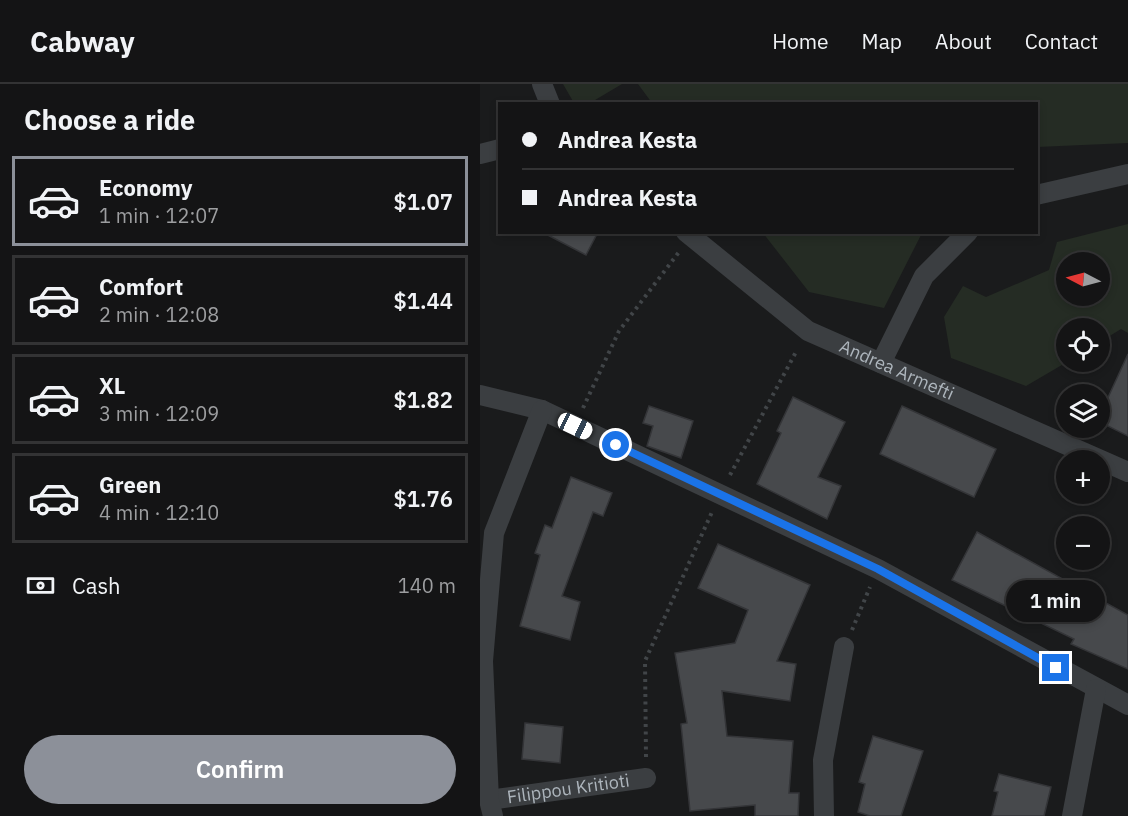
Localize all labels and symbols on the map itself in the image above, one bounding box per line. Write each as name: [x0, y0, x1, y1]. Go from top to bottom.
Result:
north arrow: [1056, 252, 1110, 306]
street label: Andrea Armefti: [836, 334, 958, 405]
car: [555, 410, 595, 442]
route start: [602, 431, 629, 458]
callout: 1 min: [1006, 581, 1106, 623]
route end: [1042, 654, 1069, 681]
street label: Filippou Kritioti: [505, 768, 631, 808]

